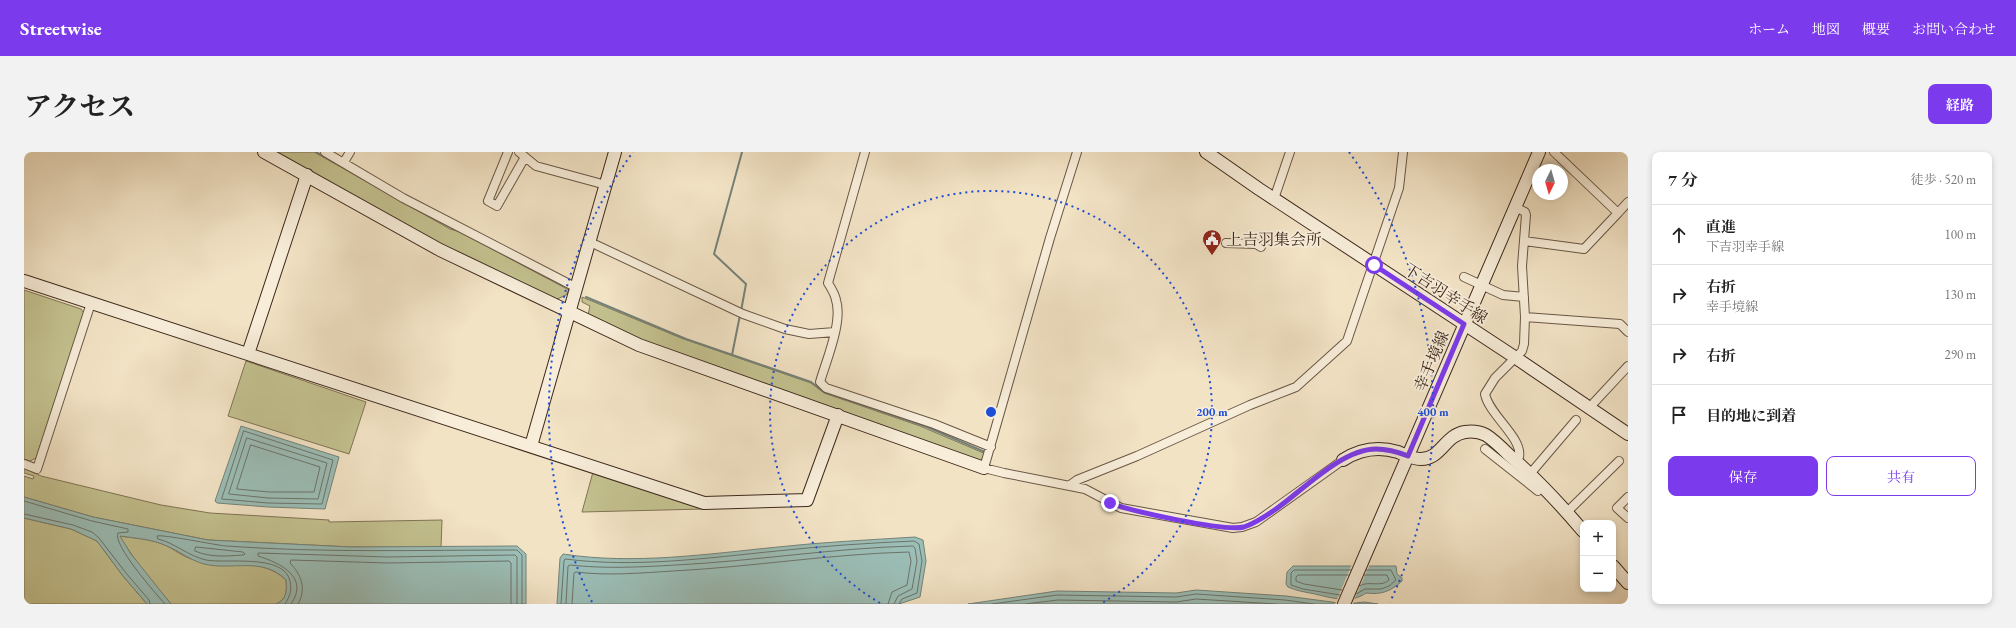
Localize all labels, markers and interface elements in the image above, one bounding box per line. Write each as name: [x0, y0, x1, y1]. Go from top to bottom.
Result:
text: Streetwise: [20, 16, 102, 41]
text: ホーム: [1748, 20, 1790, 38]
text: 地図: [1812, 20, 1840, 38]
text: 概要: [1862, 20, 1890, 38]
text: お問い合わせ: [1912, 20, 1996, 38]
button: 経路: [1928, 84, 1992, 124]
text: アクセス: [24, 88, 135, 124]
north arrow: [1532, 164, 1568, 200]
text: 7 分: [1668, 169, 1698, 191]
text: 徒歩 · 520 m: [1911, 171, 1976, 188]
text: 直進: [1706, 217, 1736, 236]
icon: ahead: [1668, 224, 1690, 246]
text: 100 m: [1945, 226, 1976, 243]
public building icon: 上吉羽集会所: [1201, 228, 1223, 256]
place label: 上吉羽集会所: [1226, 229, 1322, 250]
text: 下吉羽幸手線: [1706, 238, 1784, 255]
route start: [1365, 256, 1383, 274]
street label: 下吉羽幸手線: [1400, 258, 1492, 328]
text: 右折: [1706, 277, 1736, 296]
icon: right: [1668, 284, 1690, 306]
text: 130 m: [1945, 286, 1976, 303]
text: 幸手境線: [1706, 298, 1758, 315]
street label: 幸手境線: [1409, 328, 1454, 395]
icon: right: [1668, 344, 1690, 366]
text: 右折: [1706, 346, 1736, 365]
text: 290 m: [1945, 346, 1976, 363]
text: 200 m: [1196, 404, 1228, 420]
text: 400 m: [1417, 404, 1449, 420]
icon: arrive: [1668, 404, 1690, 426]
centre of rings: [984, 405, 998, 419]
text: 目的地に到着: [1706, 406, 1796, 425]
button: 保存: [1668, 456, 1818, 496]
button: 共有: [1826, 456, 1976, 496]
route end: [1101, 494, 1119, 512]
map controls: [1580, 520, 1616, 592]
button: +: [1580, 520, 1616, 556]
button: −: [1580, 556, 1616, 592]

